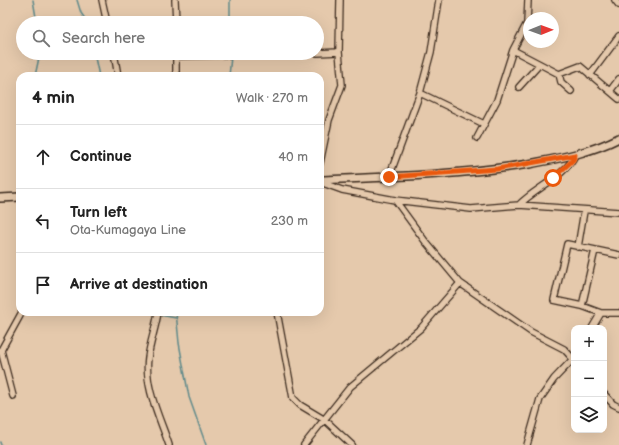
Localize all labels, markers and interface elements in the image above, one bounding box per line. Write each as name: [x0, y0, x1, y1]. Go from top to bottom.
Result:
north arrow: [523, 12, 559, 48]
search box: [16, 16, 324, 60]
icon: search: [30, 27, 52, 49]
text: Search here: [62, 29, 145, 48]
text: 4 min: [32, 88, 75, 108]
text: Walk · 270 m: [236, 90, 308, 106]
icon: ahead: [32, 146, 54, 168]
text: Continue: [70, 147, 132, 166]
text: 40 m: [278, 149, 308, 165]
route end: [380, 168, 398, 186]
route start: [544, 169, 562, 187]
text: Turn left: [70, 203, 127, 222]
icon: left: [32, 210, 54, 232]
text: 230 m: [271, 213, 308, 229]
text: Ota-Kumagaya Line: [70, 222, 186, 238]
icon: arrive: [32, 274, 54, 296]
text: Arrive at destination: [70, 275, 208, 294]
map controls: [571, 325, 607, 433]
button: +: [571, 325, 607, 361]
button: −: [571, 361, 607, 397]
button: layers: [571, 397, 607, 433]

